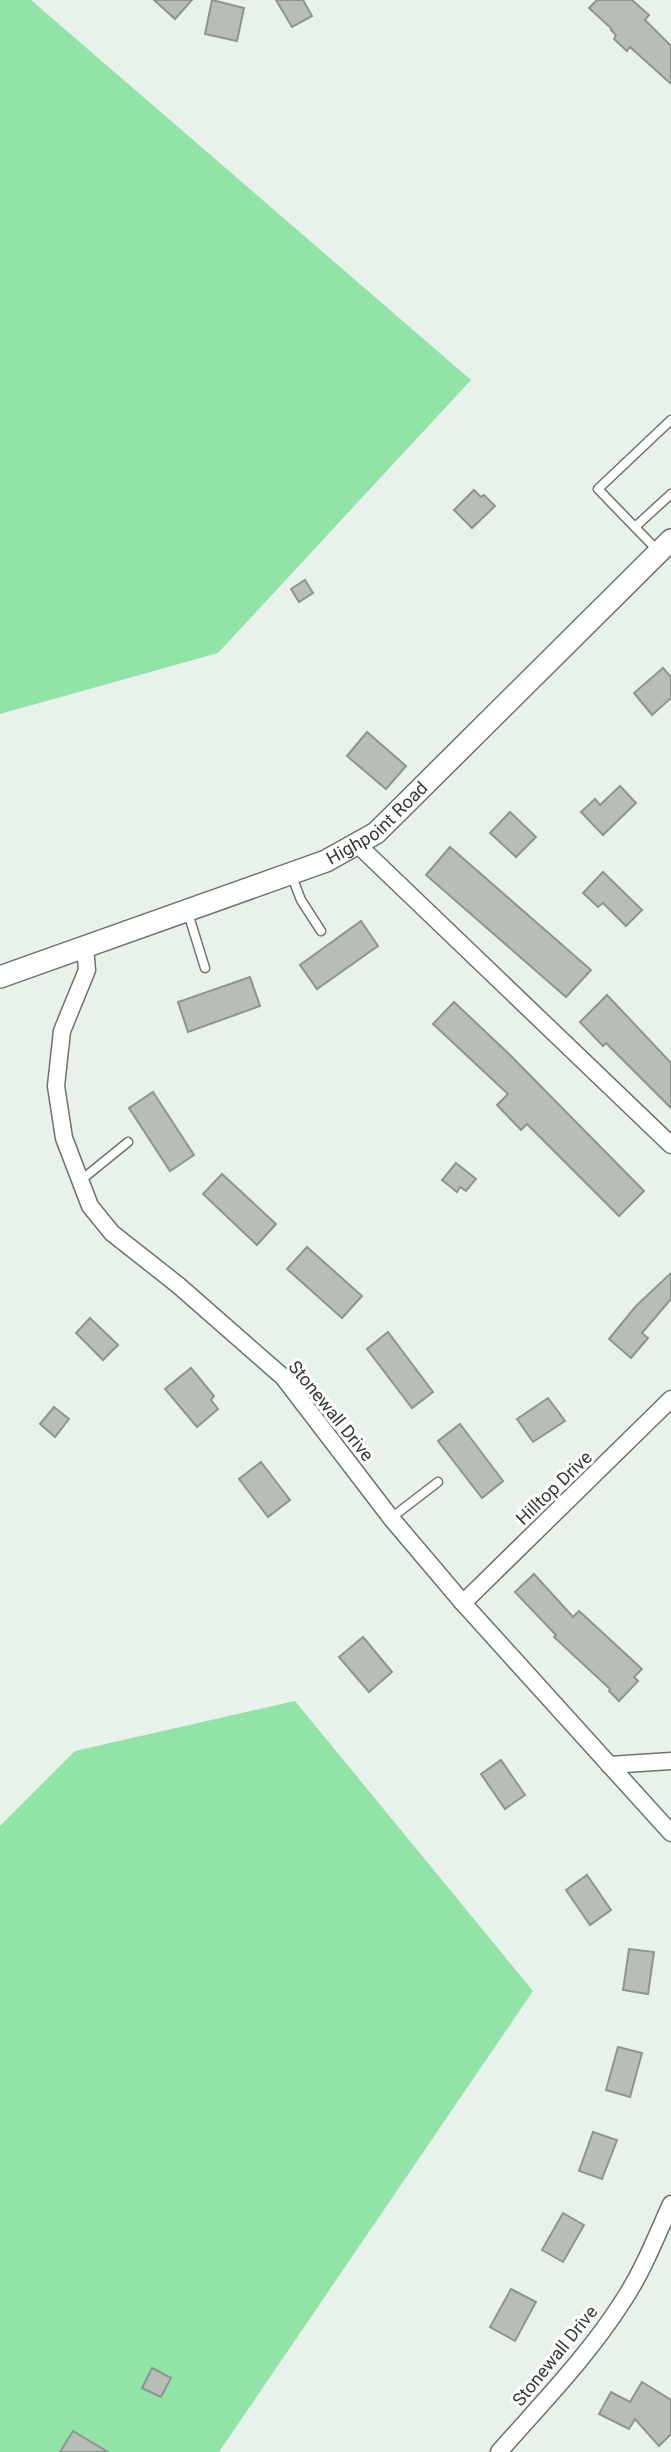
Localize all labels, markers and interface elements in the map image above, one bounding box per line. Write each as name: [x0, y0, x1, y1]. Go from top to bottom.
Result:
street label: Highpoint Road: [323, 777, 432, 869]
street label: Stonewall Drive: [284, 1356, 378, 1465]
street label: Hilltop Drive: [511, 1446, 596, 1529]
street label: Stonewall Drive: [508, 2301, 602, 2410]

